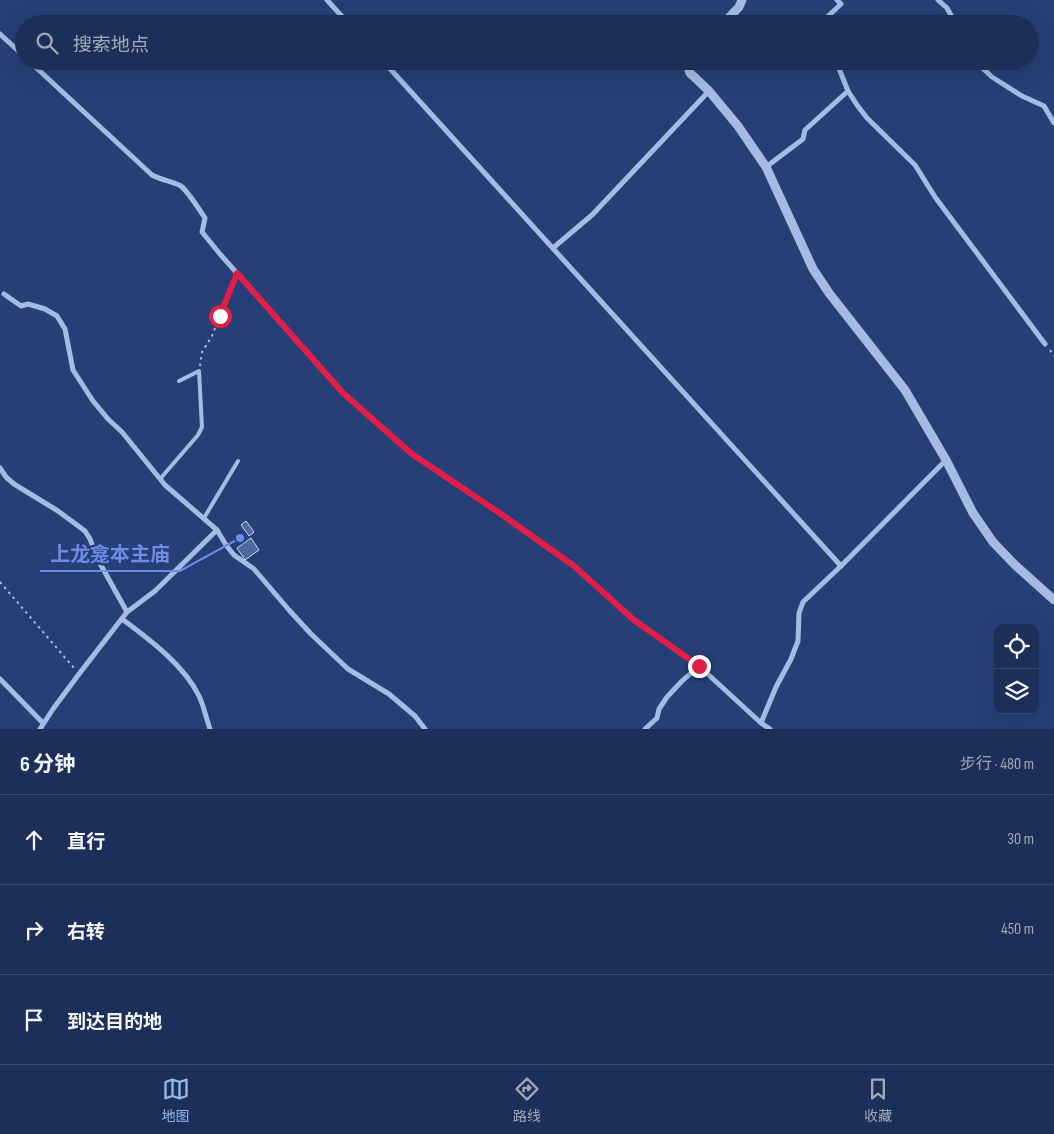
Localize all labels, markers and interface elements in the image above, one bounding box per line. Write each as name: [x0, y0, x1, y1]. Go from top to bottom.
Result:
search box: [15, 15, 1039, 70]
icon: search: [33, 29, 61, 57]
text: 搜索地点: [73, 34, 149, 57]
route start: [209, 305, 232, 328]
callout: 上龙龛本主庙: [40, 536, 180, 571]
text: 上龙龛本主庙: [50, 543, 170, 567]
map controls: [994, 624, 1039, 714]
button: locate: [994, 624, 1039, 669]
route end: [688, 655, 711, 678]
button: layers: [994, 669, 1039, 714]
text: 6 分钟: [20, 752, 75, 777]
text: 步行 · 480 m: [960, 755, 1034, 774]
icon: ahead: [20, 826, 48, 854]
text: 30 m: [1007, 830, 1034, 849]
text: 直行: [67, 831, 105, 854]
icon: right: [20, 916, 48, 944]
text: 450 m: [1001, 920, 1034, 939]
text: 右转: [67, 921, 105, 944]
icon: arrive: [20, 1006, 48, 1034]
text: 到达目的地: [67, 1011, 162, 1034]
tab: 地图: [162, 1075, 190, 1125]
tab: 路线: [513, 1075, 541, 1125]
tab: 收藏: [864, 1075, 892, 1125]

